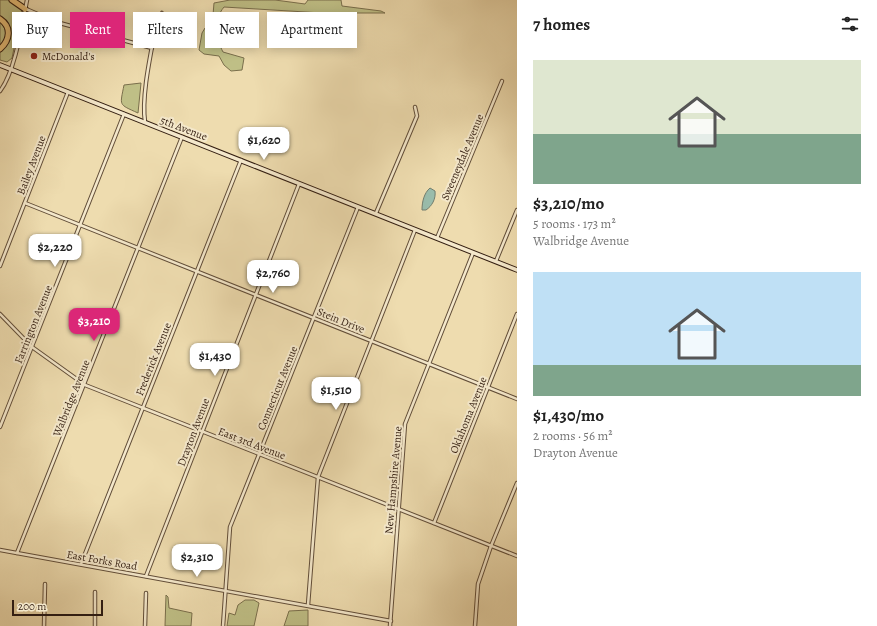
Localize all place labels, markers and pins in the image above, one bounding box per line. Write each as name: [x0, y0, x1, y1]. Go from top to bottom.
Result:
place label: McDonald's: [42, 49, 95, 64]
marker: McDonald's: [29, 51, 39, 61]
pin: $1,620: [231, 127, 297, 161]
pin: $2,220: [22, 234, 88, 268]
pin: $2,760: [240, 260, 306, 294]
pin: $3,210: [61, 308, 127, 342]
pin: $1,430: [182, 343, 248, 377]
pin: $1,510: [303, 377, 369, 411]
pin: $2,310: [164, 544, 230, 578]

